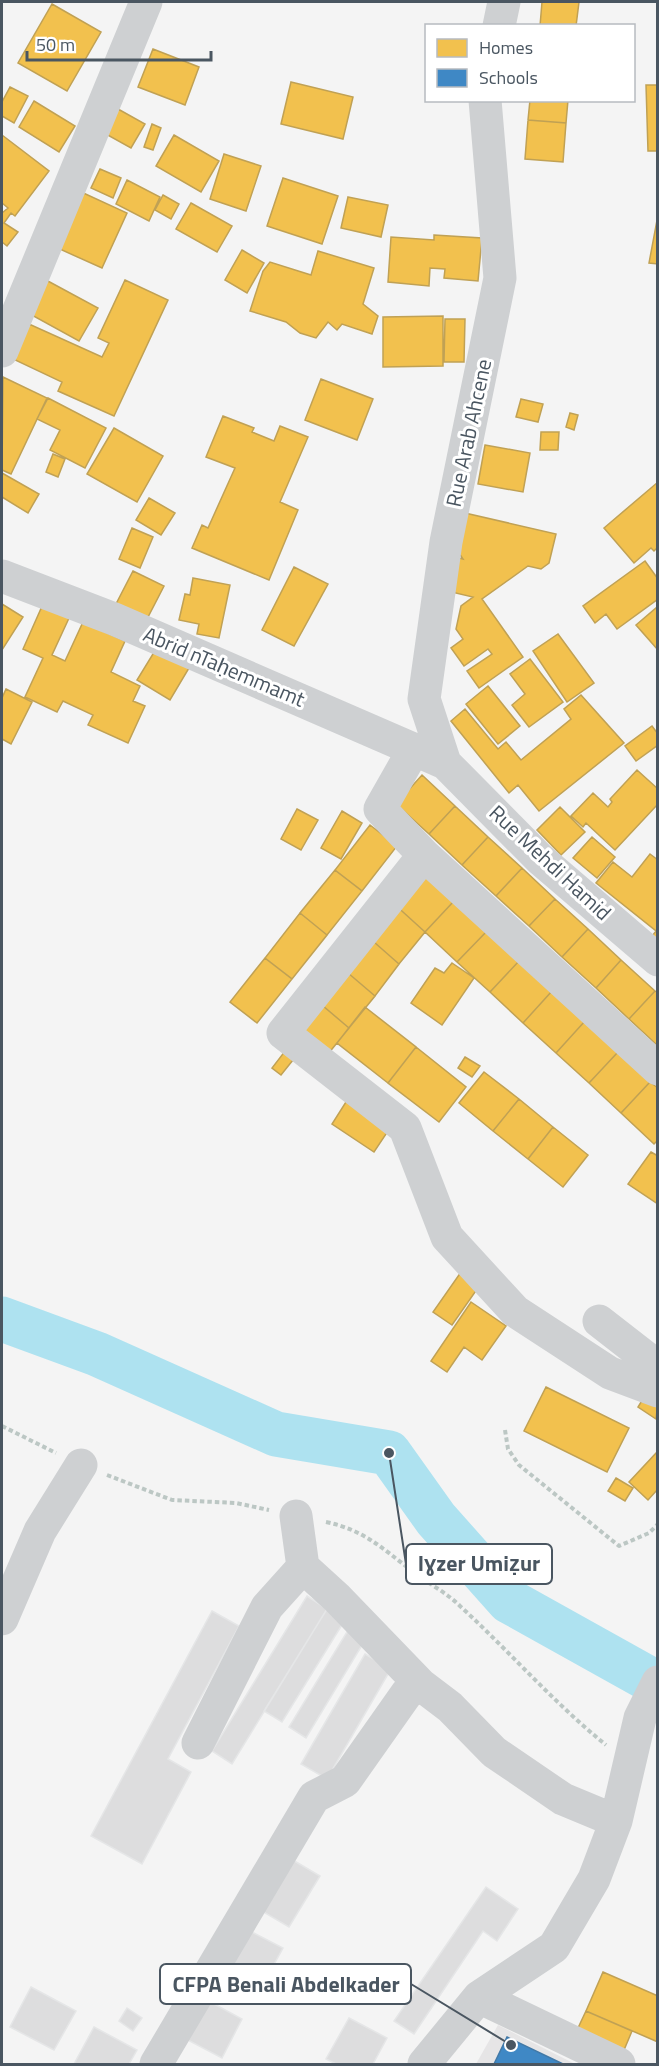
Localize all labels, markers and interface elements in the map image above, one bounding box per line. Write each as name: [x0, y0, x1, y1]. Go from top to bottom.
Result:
scale bar: [27, 24, 212, 62]
legend: [425, 24, 635, 102]
text: 50 m: [36, 31, 75, 58]
text: Homes: [479, 34, 533, 61]
text: Schools: [479, 64, 538, 91]
street label: Rue Arab Ahcene: [437, 356, 499, 510]
street label: Abrid nTaḥemmamt: [139, 618, 311, 715]
street label: Rue Mehdi Hamid: [482, 797, 619, 927]
callout: Iɣzer Umiẓur: [406, 1544, 552, 1584]
text: Iɣzer Umiẓur: [418, 1546, 540, 1580]
callout: CFPA Benali Abdelkader: [160, 1964, 411, 2004]
text: CFPA Benali Abdelkader: [172, 1967, 400, 2001]

